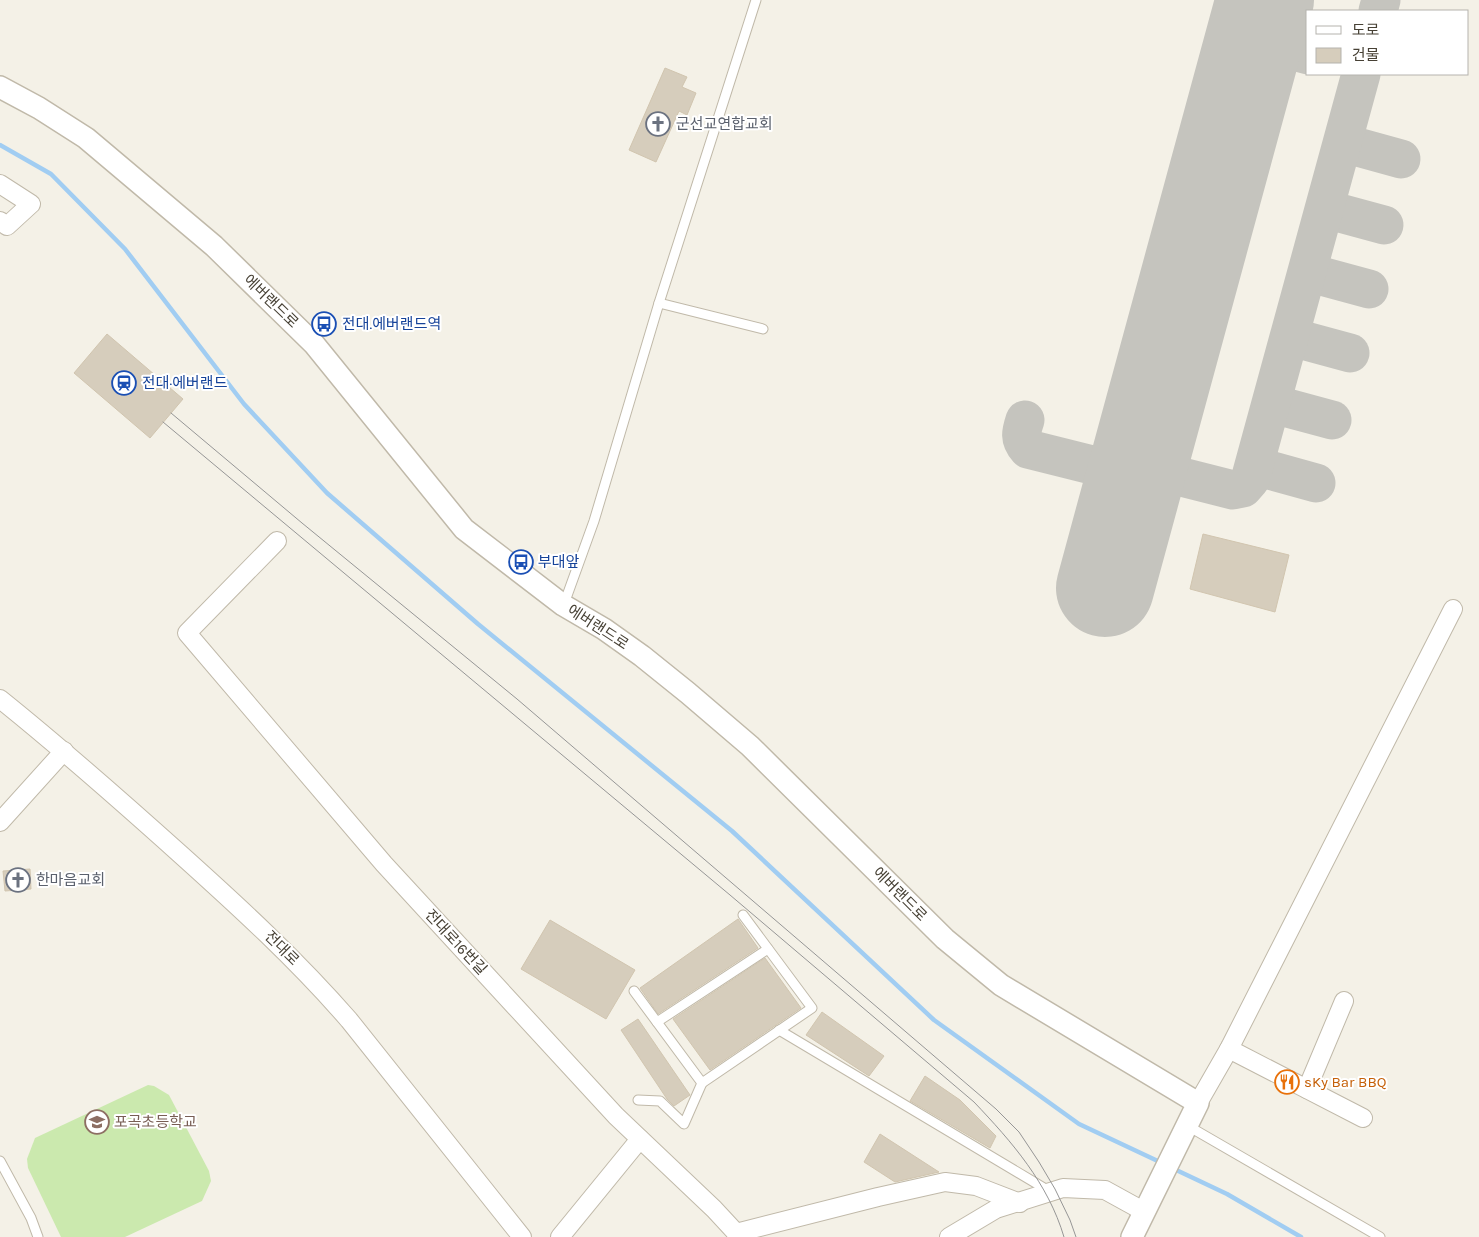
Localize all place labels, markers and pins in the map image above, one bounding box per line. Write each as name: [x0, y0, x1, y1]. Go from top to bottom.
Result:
church icon: 군선교연합교회: [645, 111, 671, 137]
place label: 군선교연합교회: [676, 115, 773, 133]
bus stop icon: 전대.에버랜드역: [311, 311, 337, 337]
place label: 전대.에버랜드역: [342, 315, 441, 333]
station icon: 전대·에버랜드: [111, 370, 137, 396]
place label: 전대·에버랜드: [142, 374, 228, 392]
bus stop icon: 부대앞: [508, 549, 534, 575]
place label: 부대앞: [538, 553, 580, 571]
church icon: 한마음교회: [5, 867, 31, 893]
place label: 한마음교회: [36, 871, 105, 889]
restaurant icon: sKy Bar BBQ: [1274, 1069, 1300, 1095]
place label: sKy Bar BBQ: [1304, 1073, 1387, 1091]
school or university icon: 포곡초등학교: [84, 1109, 110, 1135]
place label: 포곡초등학교: [114, 1113, 197, 1131]

